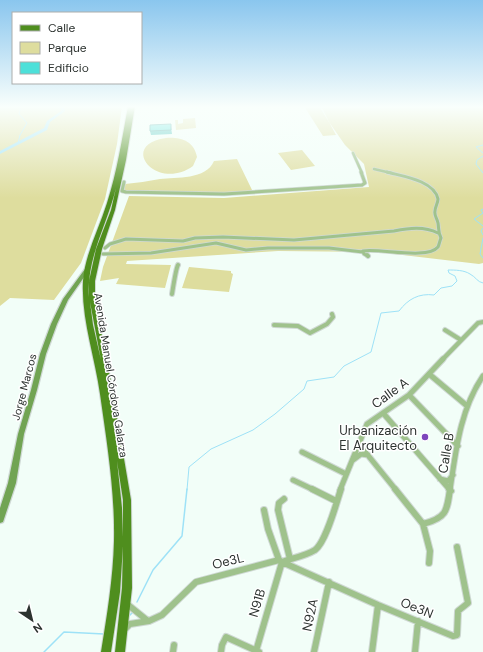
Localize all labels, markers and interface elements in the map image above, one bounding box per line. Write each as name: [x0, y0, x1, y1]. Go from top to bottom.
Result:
legend: [12, 12, 142, 84]
text: Calle: [48, 20, 75, 36]
text: Parque: [48, 40, 87, 56]
text: Edificio: [48, 60, 89, 76]
street label: Avenida Manuel Córdova Galarza: [91, 292, 131, 458]
street label: Jorge Marcos: [8, 352, 40, 422]
street label: Calle A: [368, 374, 412, 412]
place label: Urbanización El Arquitecto: [339, 422, 417, 454]
street label: Calle B: [434, 431, 458, 475]
marker: Urbanización El Arquitecto: [420, 432, 430, 442]
street label: Oe3L: [210, 549, 246, 573]
street label: N91B: [245, 587, 269, 619]
street label: Oe3N: [398, 594, 436, 622]
street label: N92A: [298, 597, 322, 633]
north arrow: [12, 600, 52, 640]
text: N: [30, 620, 45, 636]

